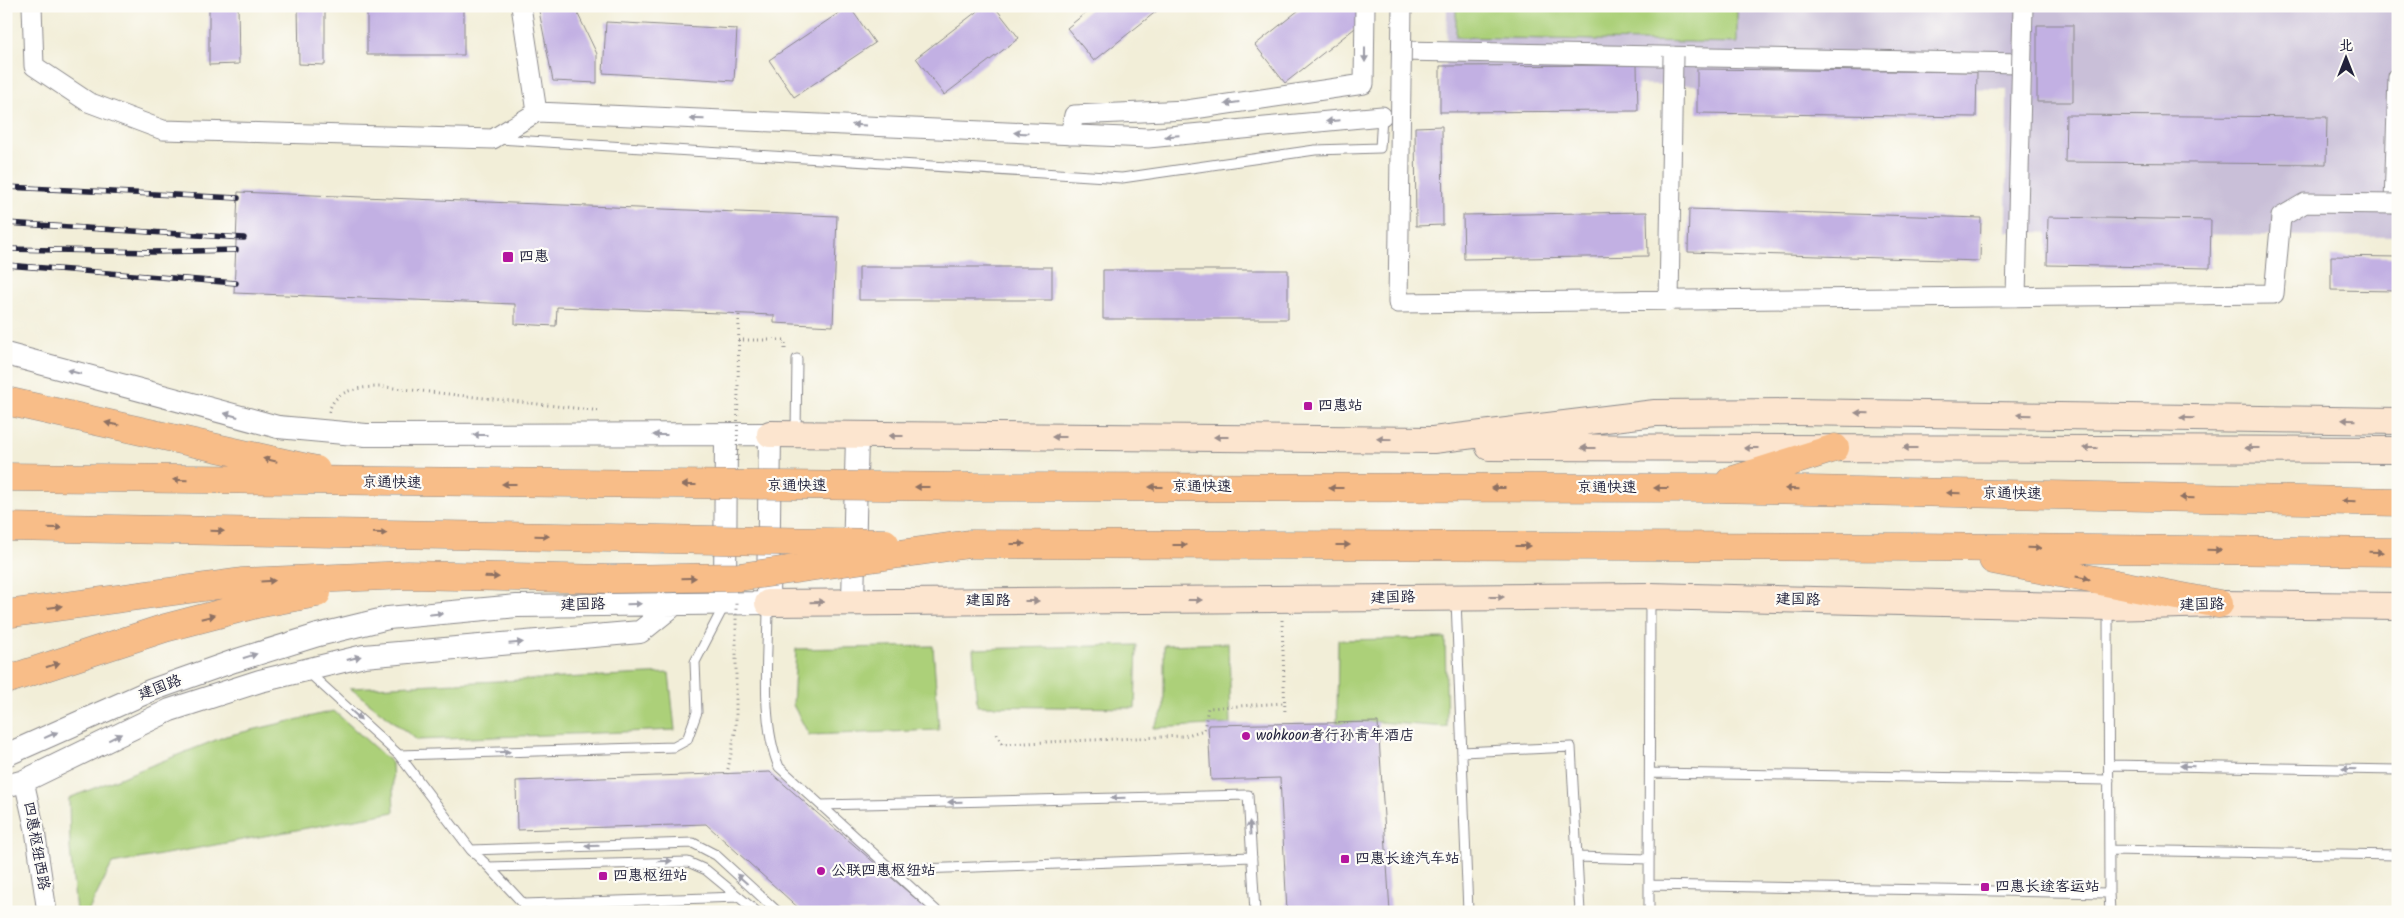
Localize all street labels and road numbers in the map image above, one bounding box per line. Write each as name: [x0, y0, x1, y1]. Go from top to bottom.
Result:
street label: 京通快速: [362, 470, 422, 496]
street label: 京通快速: [767, 474, 827, 498]
street label: 京通快速: [1172, 475, 1232, 499]
street label: 京通快速: [1577, 476, 1637, 500]
street label: 京通快速: [1982, 481, 2042, 507]
street label: 建国路: [1370, 586, 1416, 610]
street label: 建国路: [1775, 588, 1821, 612]
street label: 建国路: [965, 589, 1011, 613]
street label: 建国路: [560, 593, 606, 617]
street label: 建国路: [2179, 593, 2225, 617]
street label: 建国路: [135, 669, 185, 707]
street label: 四惠枢纽西路: [16, 800, 56, 892]

